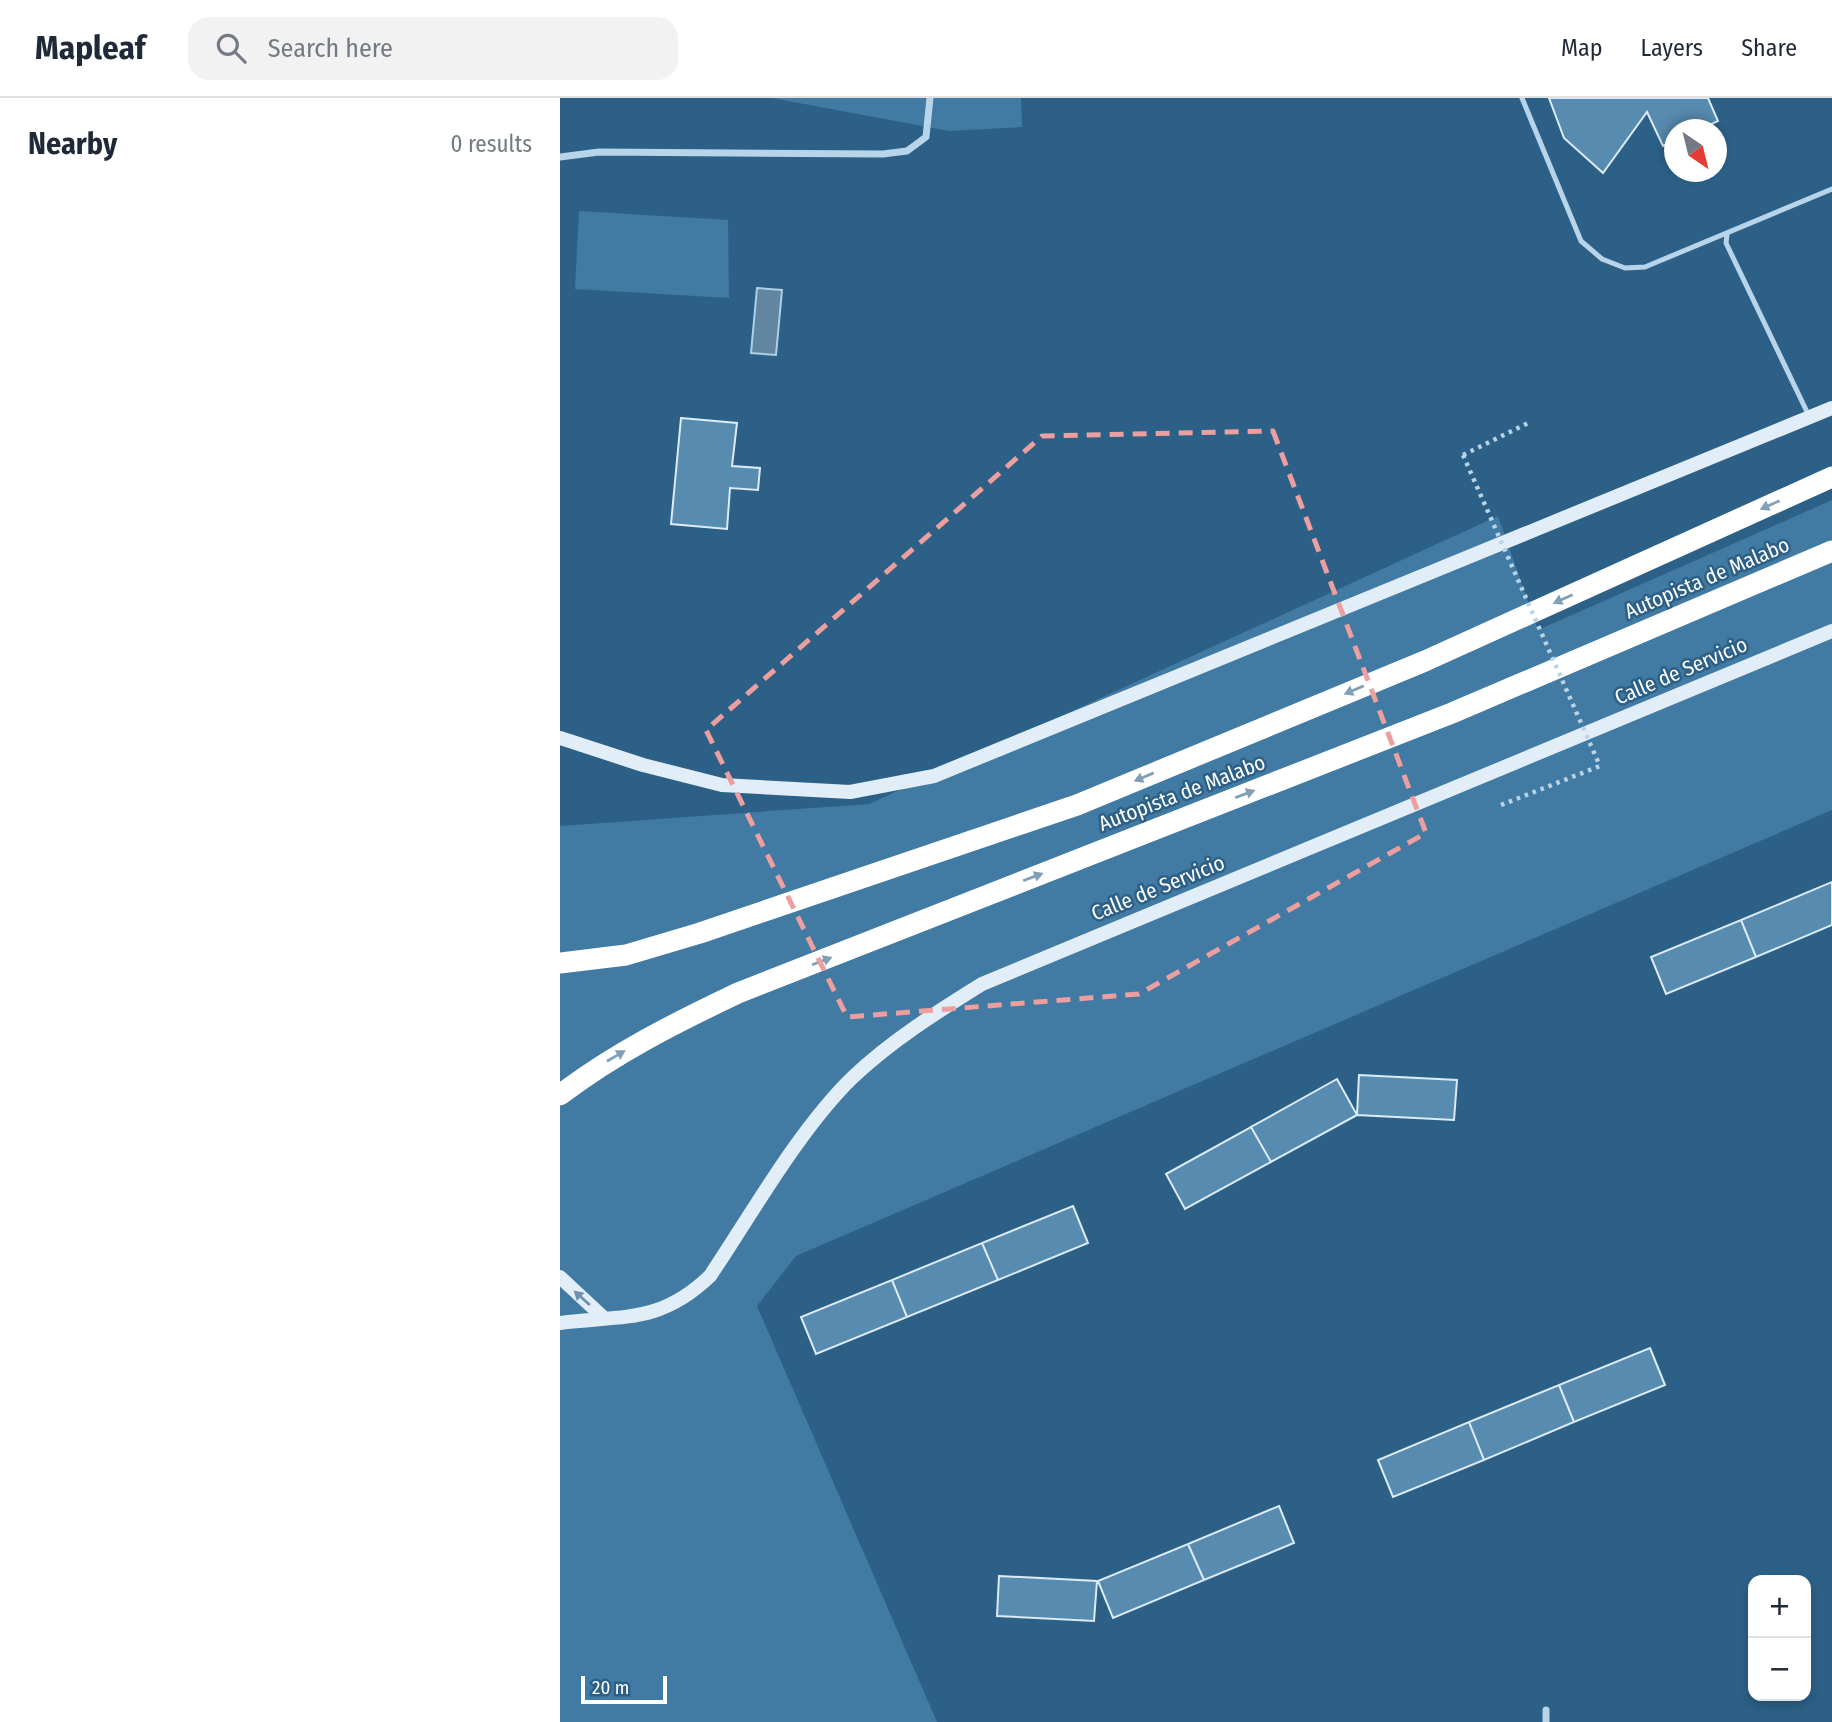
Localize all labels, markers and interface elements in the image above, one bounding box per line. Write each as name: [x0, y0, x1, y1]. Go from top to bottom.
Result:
search box: [188, 17, 678, 80]
text: Mapleaf: [35, 28, 146, 68]
icon: search: [212, 29, 250, 67]
text: Search here: [268, 33, 393, 64]
text: Map: [1561, 34, 1603, 62]
text: Layers: [1641, 34, 1703, 62]
text: Share: [1741, 34, 1797, 62]
north arrow: [1664, 119, 1727, 182]
text: Nearby: [28, 126, 117, 162]
text: 0 results: [451, 130, 532, 158]
one-way arrow: [1760, 499, 1780, 511]
street label: Autopista de Malabo: [1621, 532, 1793, 624]
one-way arrow: [1552, 594, 1573, 605]
street label: Calle de Servicio: [1611, 631, 1751, 711]
one-way arrow: [1344, 685, 1365, 696]
street label: Autopista de Malabo: [1095, 749, 1269, 837]
one-way arrow: [1133, 772, 1154, 783]
one-way arrow: [1235, 789, 1256, 800]
street label: Calle de Servicio: [1088, 849, 1228, 927]
one-way arrow: [1023, 872, 1044, 883]
one-way arrow: [811, 955, 832, 966]
one-way arrow: [606, 1050, 625, 1062]
one-way arrow: [574, 1290, 591, 1306]
map controls: [1748, 1575, 1811, 1701]
button: +: [1748, 1575, 1811, 1638]
button: −: [1748, 1638, 1811, 1701]
scale bar: [581, 1673, 667, 1705]
text: 20 m: [592, 1676, 629, 1699]

